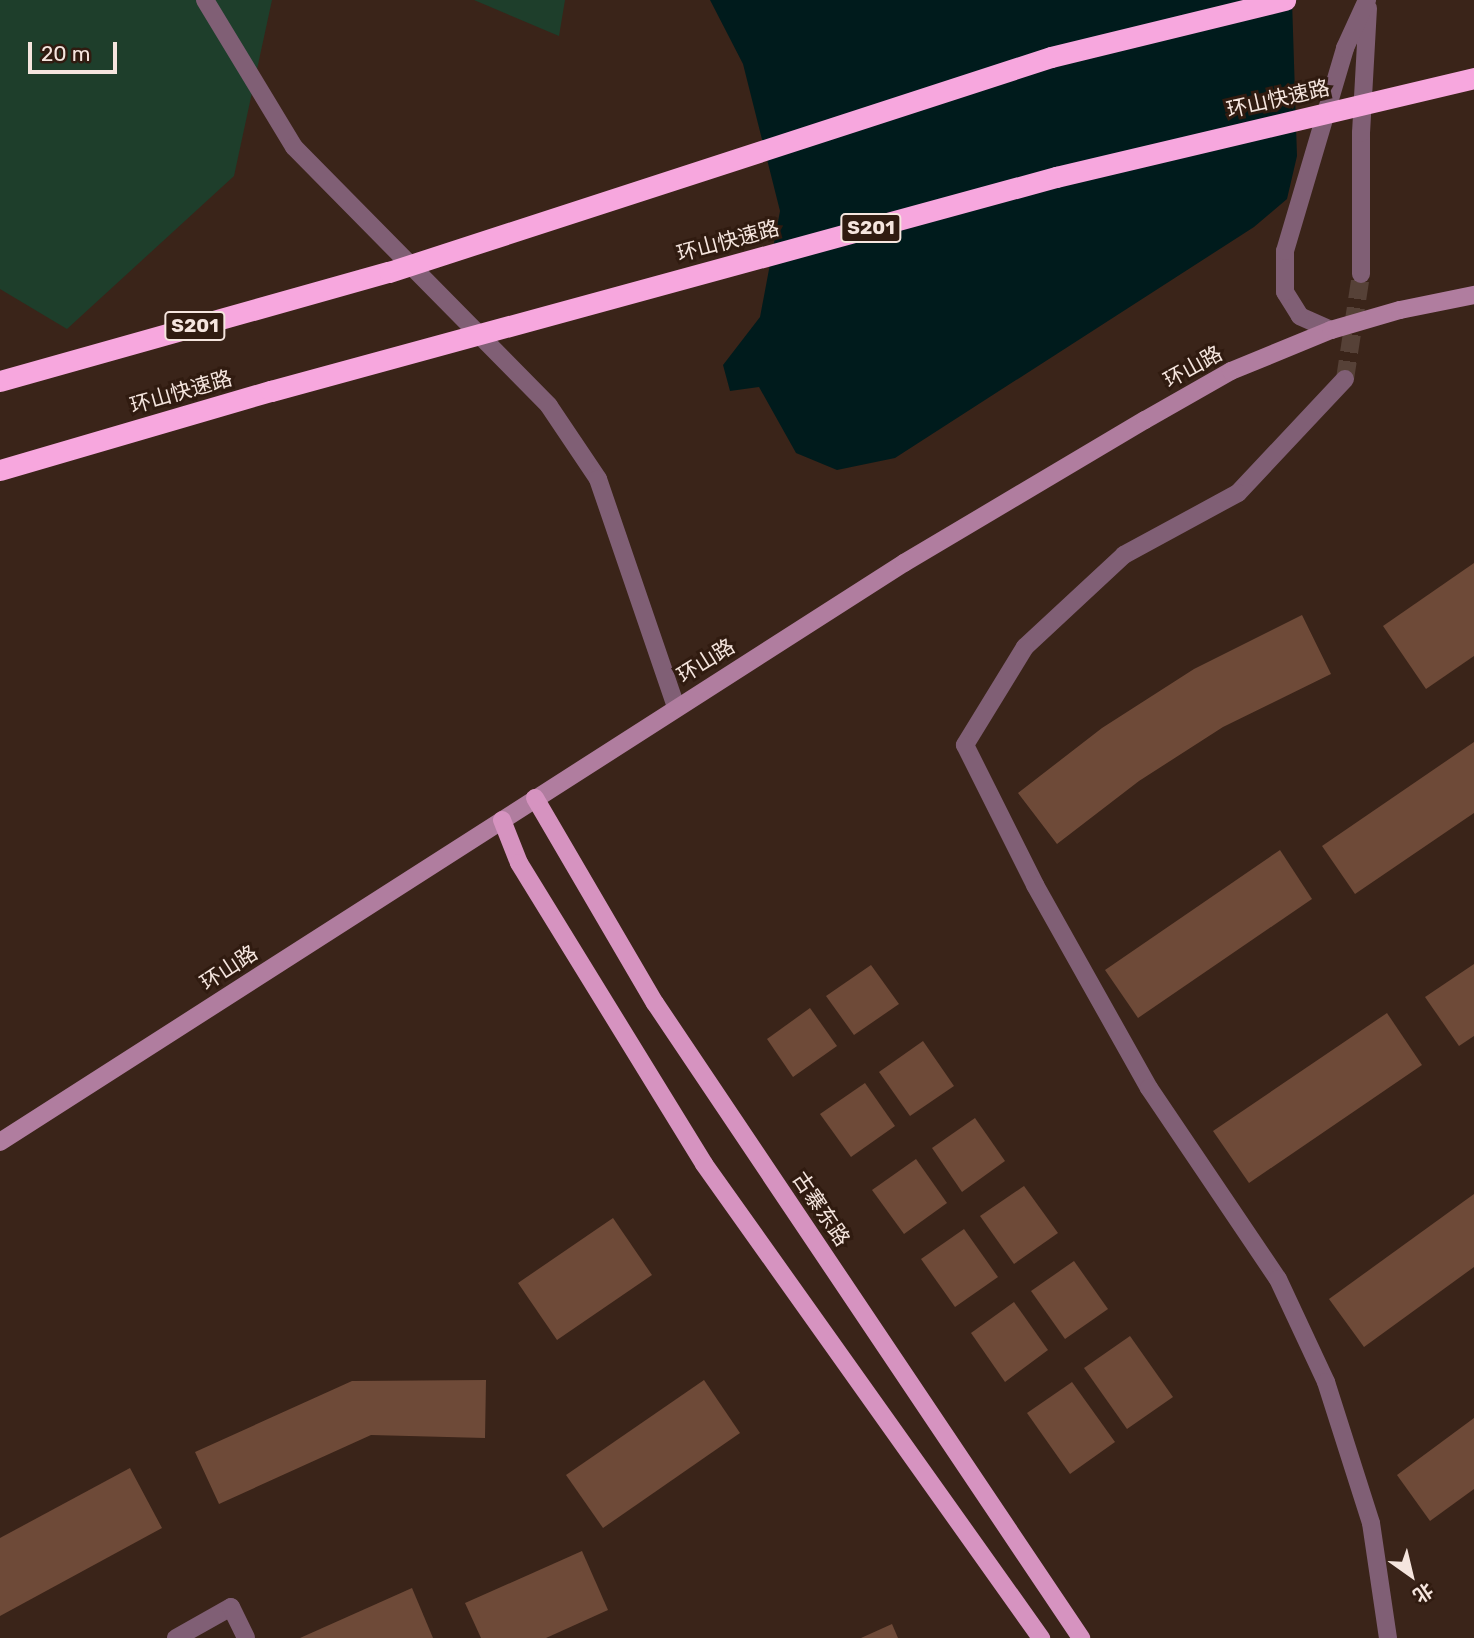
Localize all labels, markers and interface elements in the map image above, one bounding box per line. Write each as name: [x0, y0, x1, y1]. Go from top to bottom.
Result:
scale bar: [32, 28, 121, 72]
text: 20 m: [41, 41, 90, 66]
street label: 环山快速路: [1224, 75, 1332, 123]
road number: S201: [840, 212, 903, 244]
street label: 环山快速路: [674, 215, 782, 267]
road number: S201: [164, 310, 227, 342]
street label: 环山路: [1159, 341, 1227, 393]
street label: 环山快速路: [127, 365, 235, 419]
street label: 环山路: [673, 634, 739, 688]
street label: 环山路: [196, 940, 262, 996]
street label: 古寨东路: [787, 1167, 855, 1251]
north arrow: [1376, 1540, 1446, 1610]
text: 北: [1409, 1578, 1437, 1608]

